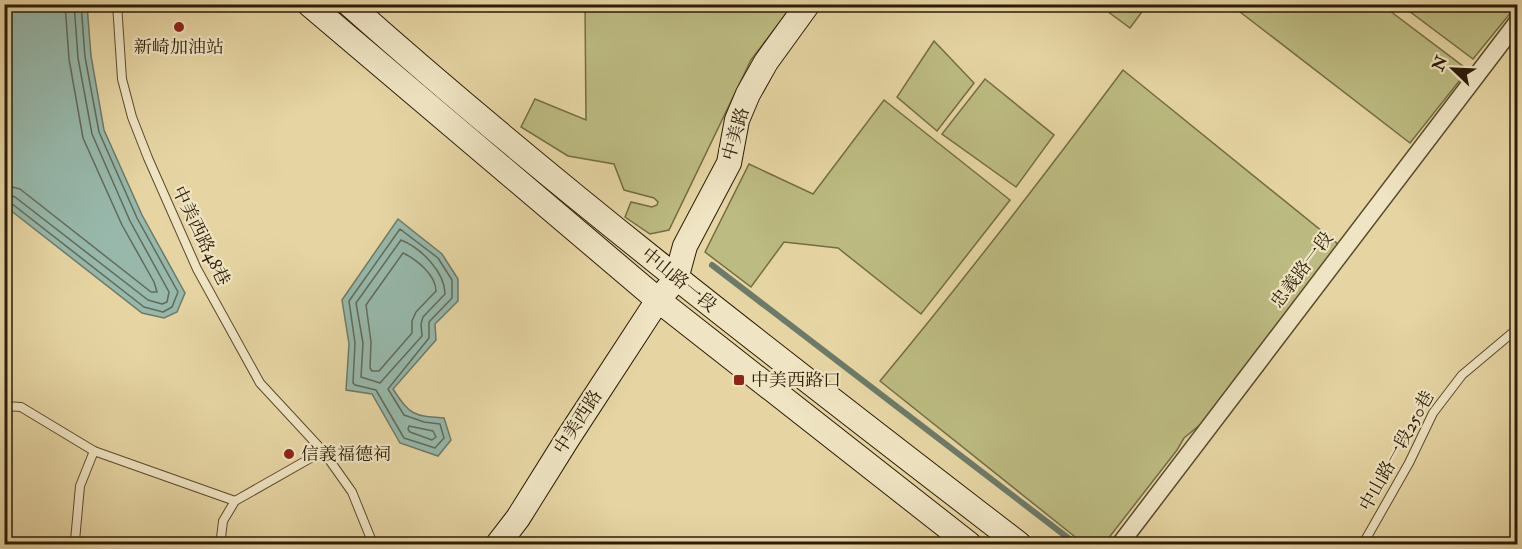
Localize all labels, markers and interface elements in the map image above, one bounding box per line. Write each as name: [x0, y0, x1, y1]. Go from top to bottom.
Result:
marker: 新崎加油站: [172, 20, 186, 34]
place label: 新崎加油站: [134, 36, 224, 59]
north arrow: [1423, 39, 1483, 99]
text: N: [1428, 52, 1452, 75]
street label: 中美路: [718, 105, 754, 163]
street label: 中美西路48巷: [167, 182, 235, 290]
street label: 忠義路一段: [1266, 227, 1338, 313]
street label: 中山路一段: [637, 243, 721, 317]
place label: 中美西路口: [751, 369, 841, 392]
marker: 中美西路口: [732, 373, 746, 387]
street label: 中美西路: [549, 386, 607, 458]
street label: 中山路一段250巷: [1354, 387, 1440, 515]
place label: 信義福德祠: [301, 443, 391, 466]
marker: 信義福德祠: [282, 447, 296, 461]

